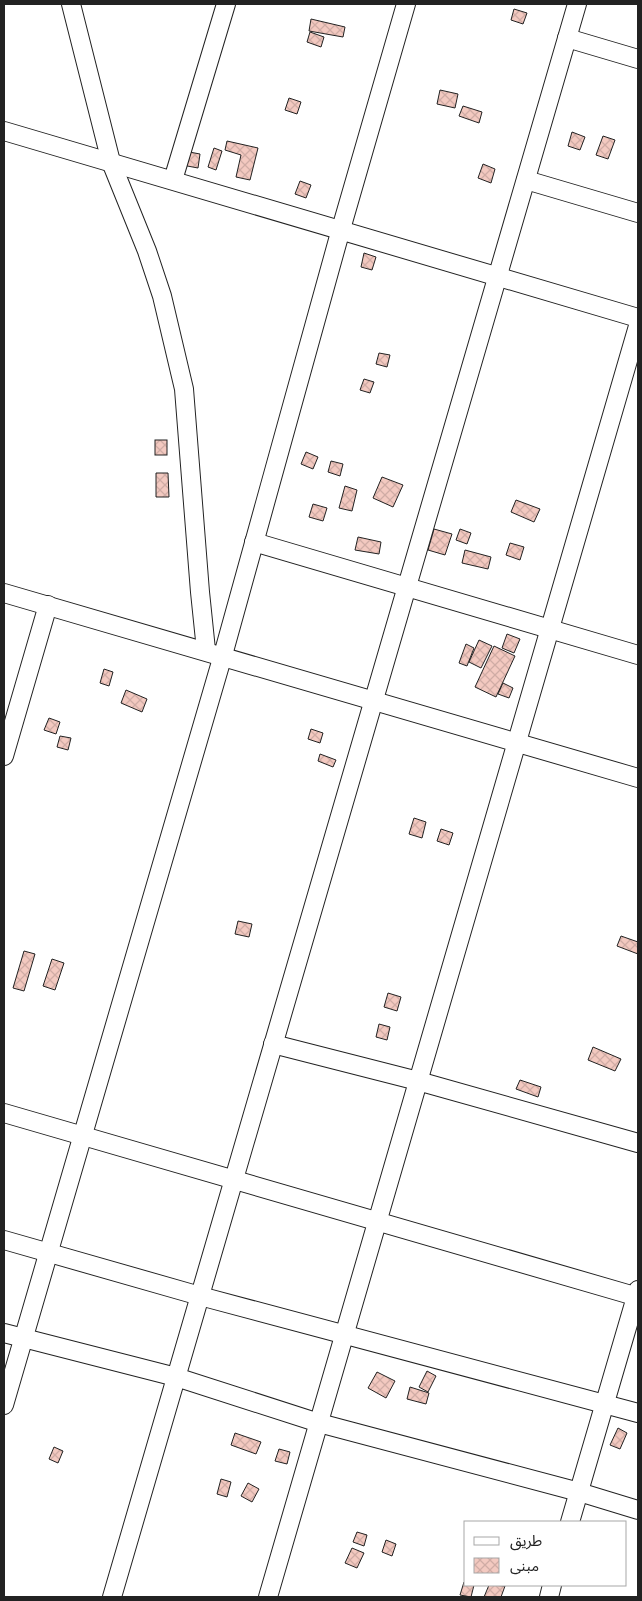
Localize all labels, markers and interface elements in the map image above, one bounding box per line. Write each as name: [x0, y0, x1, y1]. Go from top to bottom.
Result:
legend: [464, 1521, 627, 1586]
text: طريق: [510, 1532, 542, 1551]
text: مبنى: [510, 1557, 539, 1575]

